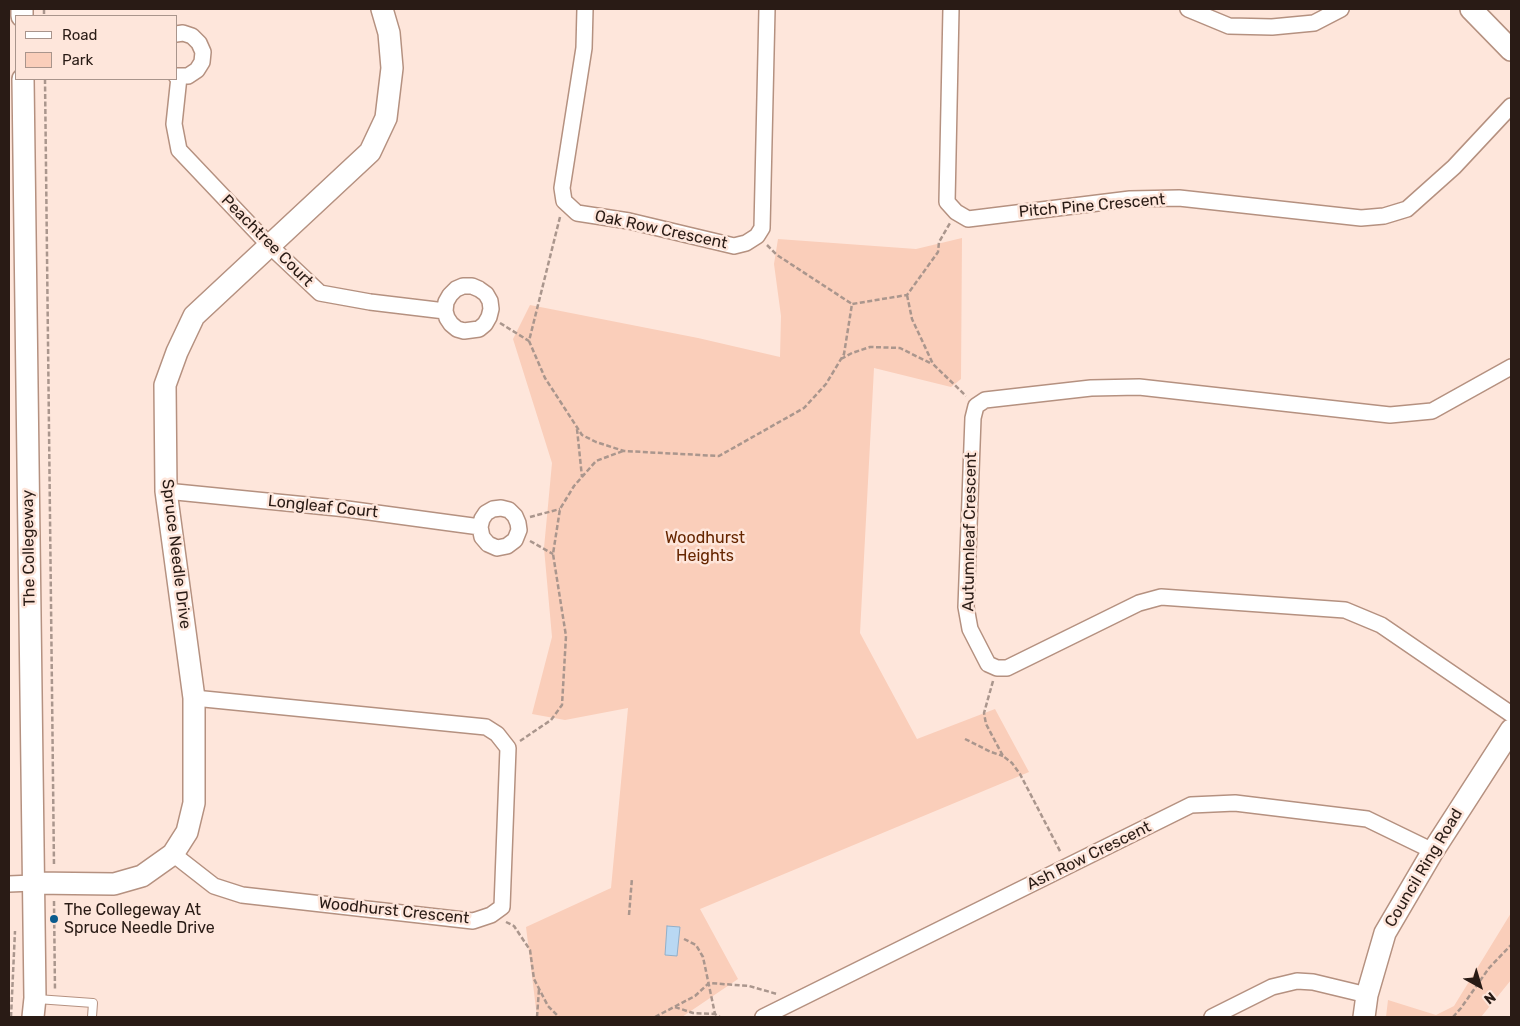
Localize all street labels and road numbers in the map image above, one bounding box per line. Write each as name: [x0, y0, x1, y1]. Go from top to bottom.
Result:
street label: Pitch Pine Crescent: [1018, 190, 1166, 222]
street label: Peachtree Court: [217, 191, 317, 291]
street label: Oak Row Crescent: [593, 207, 729, 253]
street label: Autumnleaf Crescent: [959, 452, 981, 612]
street label: Spruce Needle Drive: [157, 478, 195, 630]
street label: The Collegeway: [18, 490, 40, 606]
street label: Longleaf Court: [267, 492, 379, 522]
street label: Council Ring Road: [1381, 805, 1467, 931]
street label: Ash Row Crescent: [1024, 818, 1154, 894]
street label: Woodhurst Crescent: [318, 894, 470, 928]

